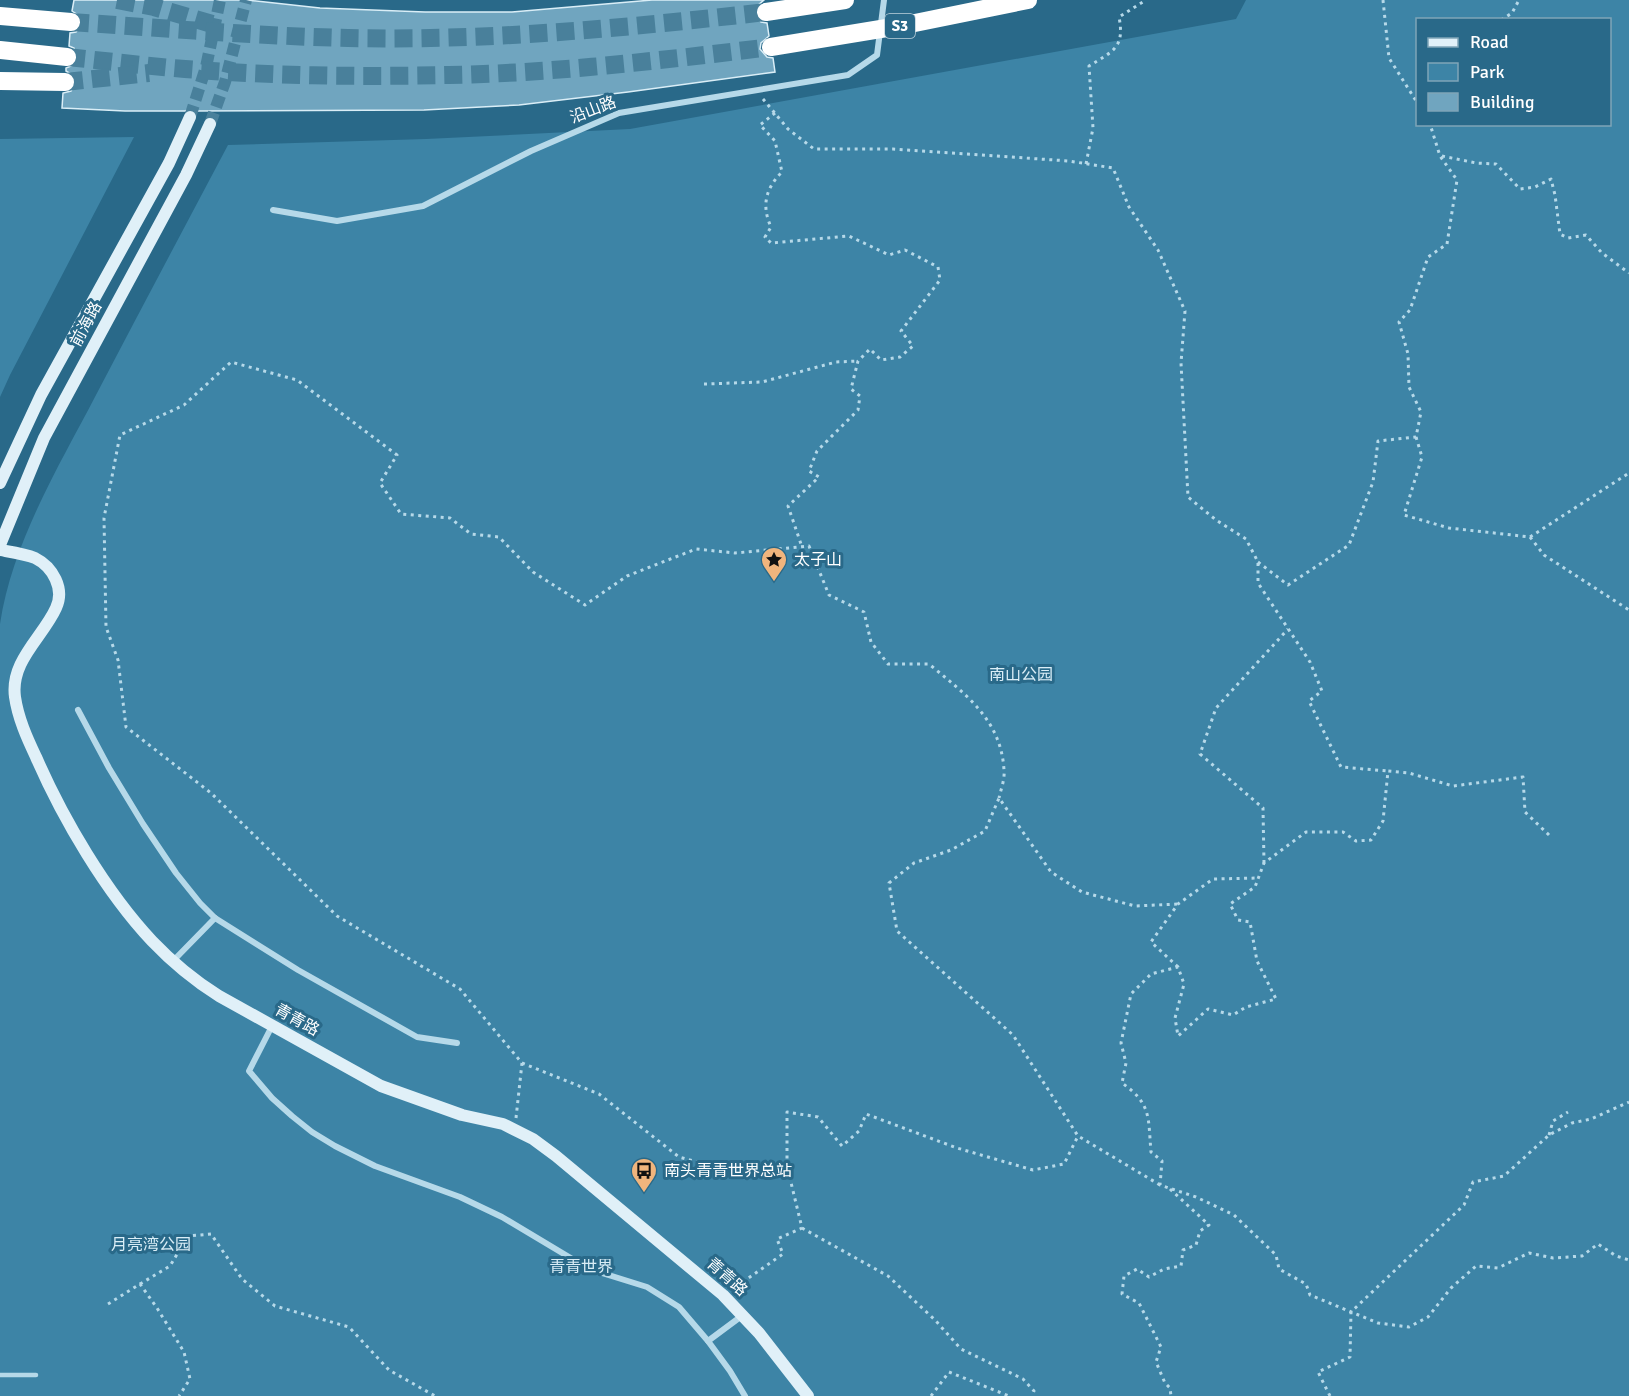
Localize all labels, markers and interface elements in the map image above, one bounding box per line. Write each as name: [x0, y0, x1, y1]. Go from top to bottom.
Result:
road number: S3: [885, 14, 915, 38]
legend: [1416, 18, 1611, 126]
text: Road: [1470, 31, 1509, 53]
text: Park: [1470, 61, 1505, 83]
text: Building: [1470, 91, 1534, 113]
street label: 沿山路: [567, 92, 619, 128]
street label: 前海路: [66, 298, 106, 350]
place icon: 太子山: [759, 545, 789, 583]
place label: 太子山: [794, 550, 842, 570]
park label: 南山公园: [989, 665, 1053, 685]
street label: 青青路: [271, 1000, 323, 1040]
bus stop icon: 南头青青世界总站: [629, 1156, 659, 1194]
place label: 南头青青世界总站: [664, 1161, 792, 1181]
park label: 月亮湾公园: [111, 1235, 191, 1255]
street label: 青青路: [702, 1254, 752, 1300]
park label: 青青世界: [549, 1257, 613, 1277]

